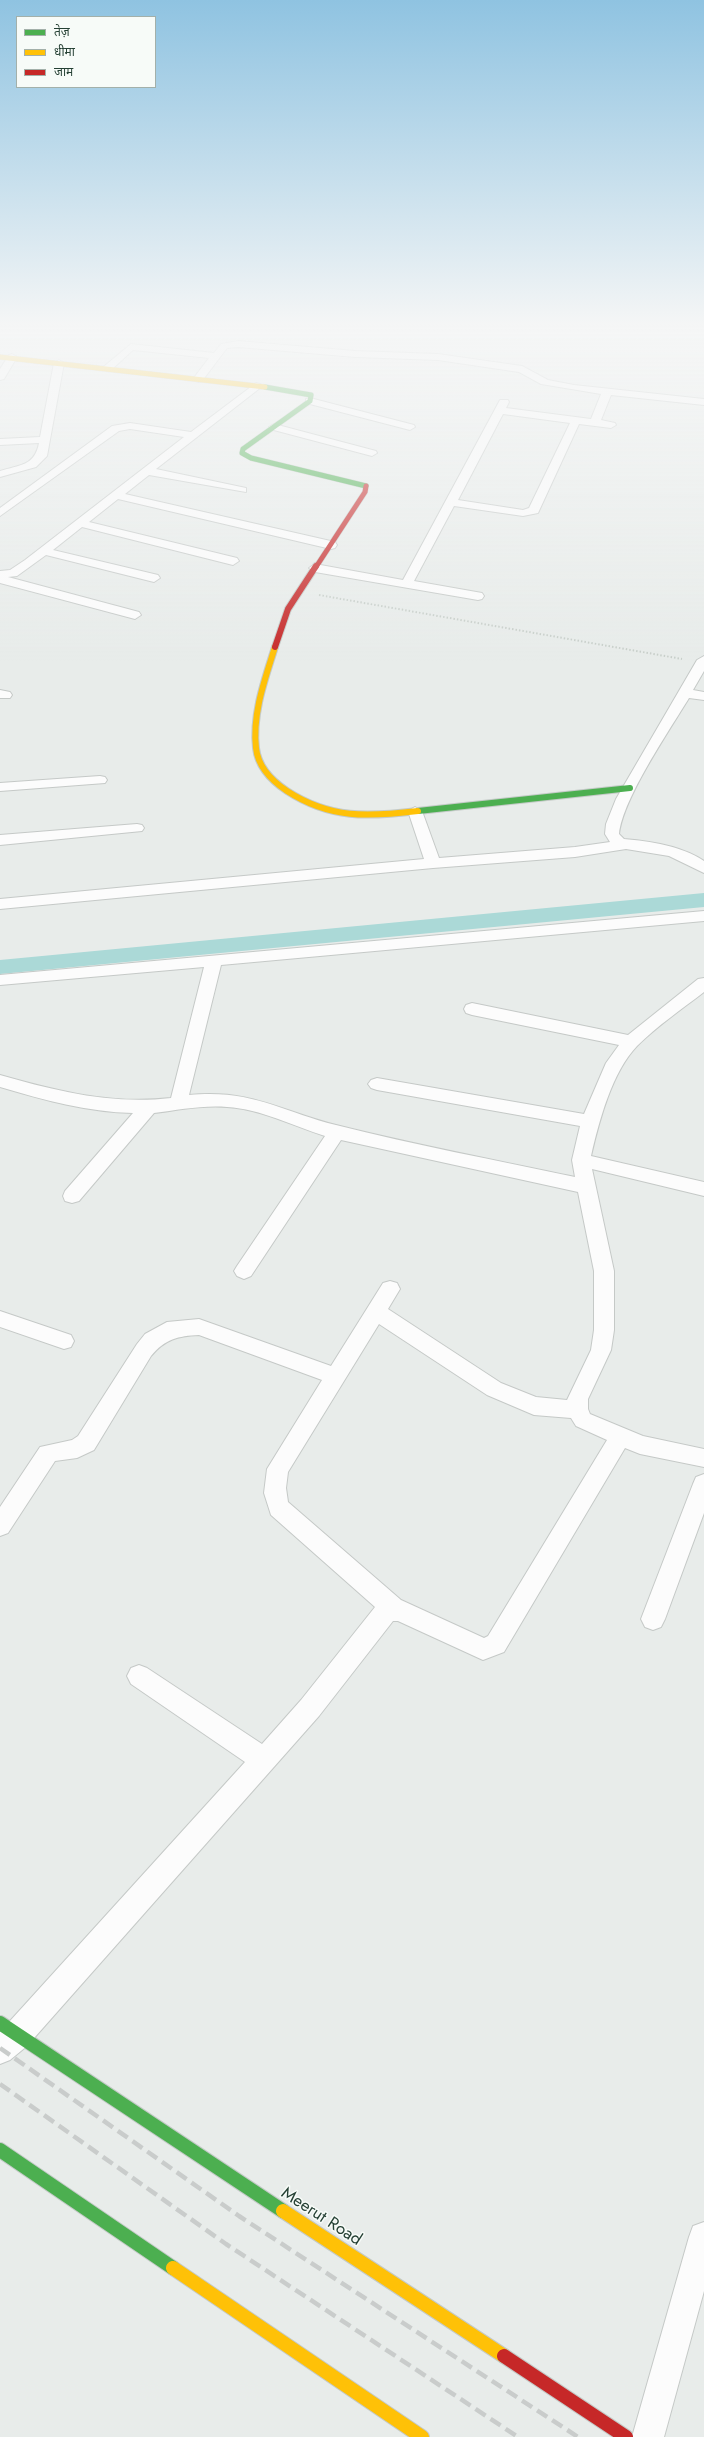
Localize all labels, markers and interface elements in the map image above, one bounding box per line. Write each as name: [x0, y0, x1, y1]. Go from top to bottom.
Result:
legend: [16, 16, 156, 88]
text: तेज़: [54, 23, 70, 41]
text: धीमा: [54, 43, 75, 61]
text: जाम: [54, 63, 73, 81]
street label: Meerut Road: [277, 2183, 365, 2251]

